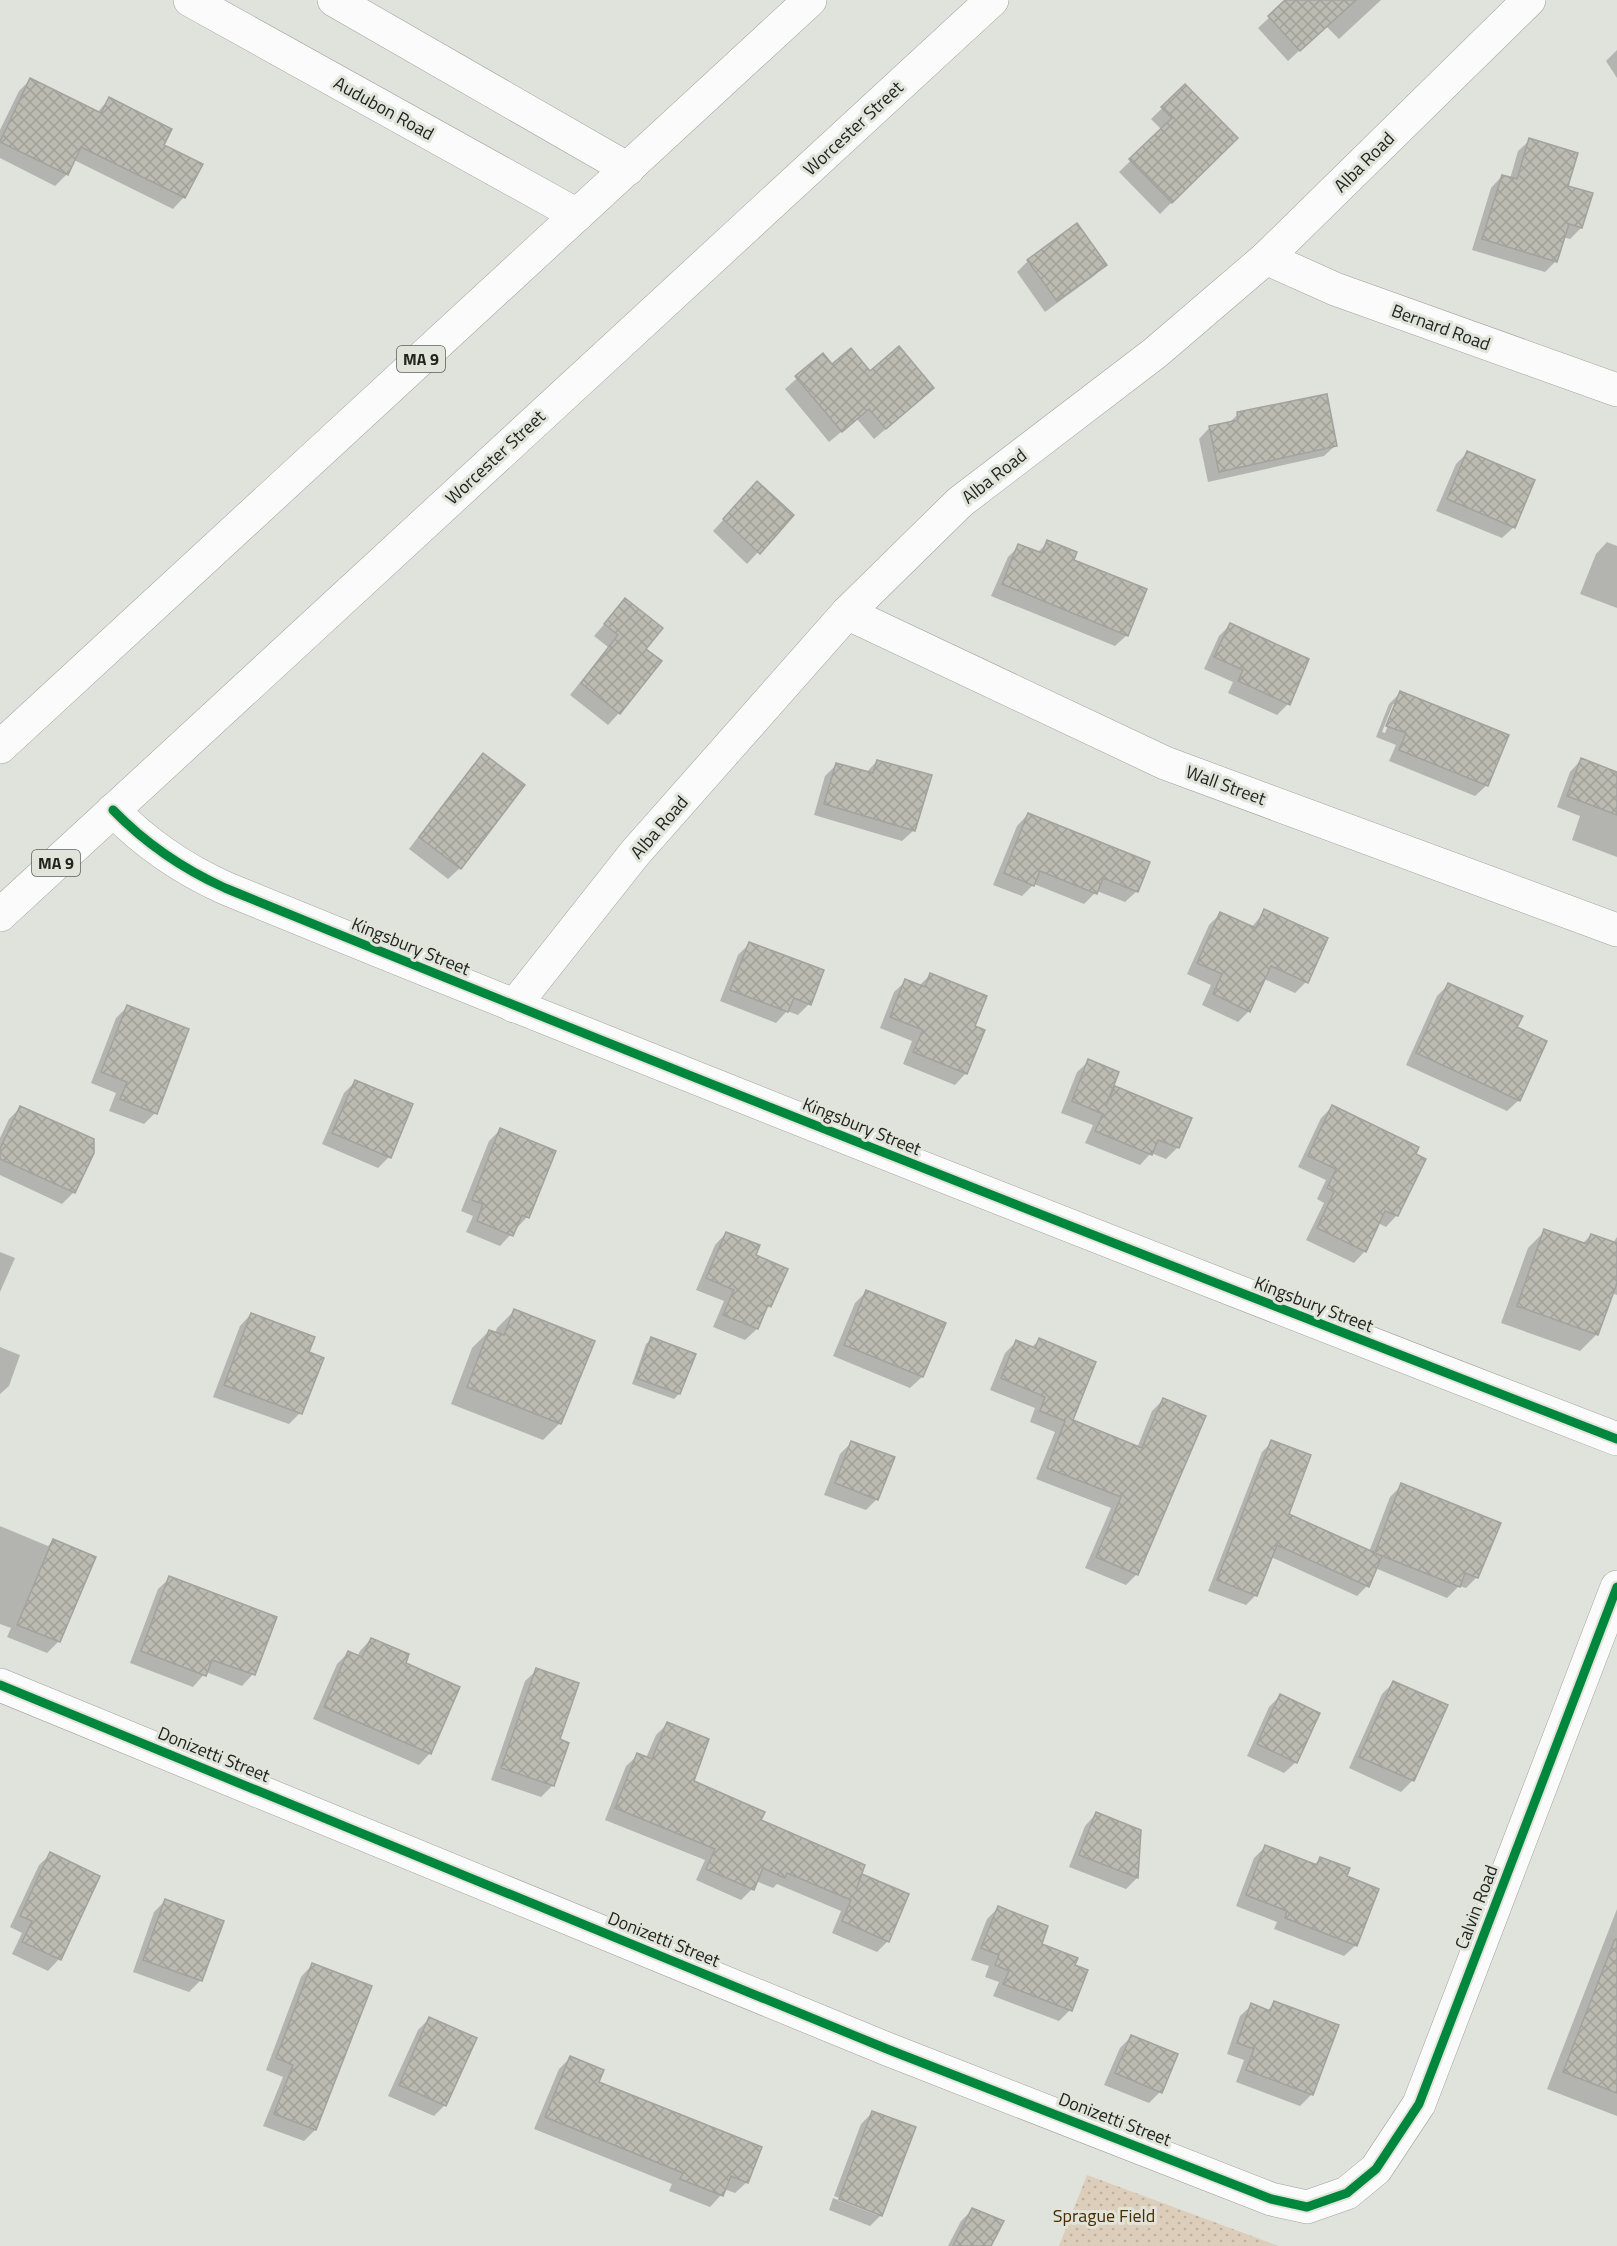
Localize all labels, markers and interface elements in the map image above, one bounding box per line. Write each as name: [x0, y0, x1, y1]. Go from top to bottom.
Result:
street label: Audubon Road: [329, 69, 439, 147]
street label: Worcester Street: [797, 74, 910, 182]
street label: Alba Road: [1327, 125, 1401, 199]
street label: Bernard Road: [1388, 297, 1494, 357]
road number: MA 9: [397, 346, 445, 372]
street label: Worcester Street: [439, 403, 552, 511]
street label: Alba Road: [956, 442, 1032, 510]
street label: Wall Street: [1182, 758, 1270, 812]
street label: Alba Road: [624, 789, 694, 865]
road number: MA 9: [32, 850, 80, 876]
street label: Kingsbury Street: [348, 910, 475, 982]
street label: Kingsbury Street: [799, 1090, 926, 1162]
street label: Kingsbury Street: [1250, 1269, 1378, 1339]
street label: Donizetti Street: [154, 1719, 275, 1789]
street label: Calvin Road: [1448, 1861, 1504, 1953]
street label: Donizetti Street: [604, 1904, 725, 1974]
street label: Donizetti Street: [1055, 2085, 1176, 2153]
park label: Sprague Field: [1053, 2202, 1155, 2229]

